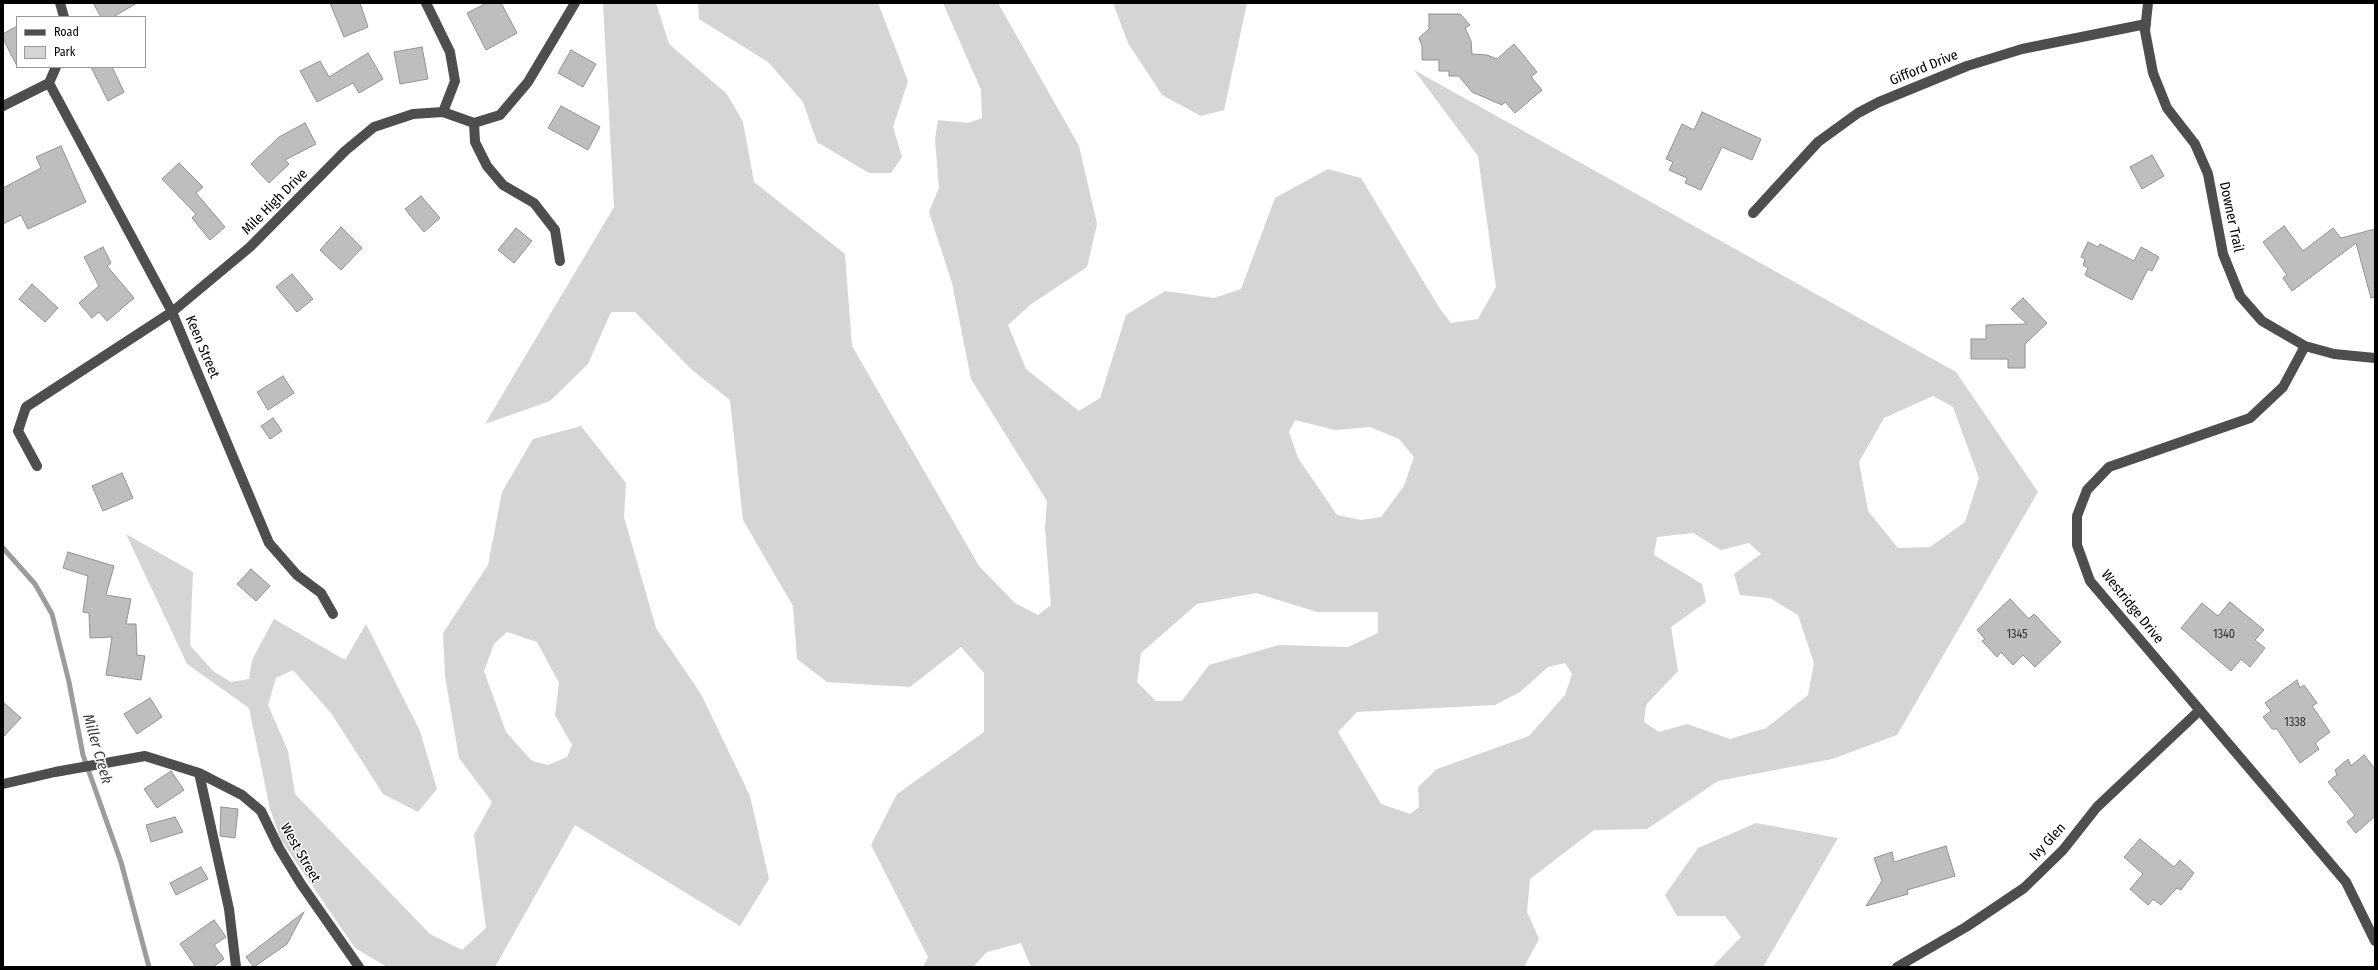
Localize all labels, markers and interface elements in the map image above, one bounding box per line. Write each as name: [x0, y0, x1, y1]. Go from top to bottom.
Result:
legend: [16, 16, 146, 68]
text: Road: [54, 25, 79, 39]
text: Park: [54, 45, 75, 59]
street label: Gifford Drive: [1887, 47, 1961, 89]
street label: Mile High Drive: [239, 166, 311, 238]
street label: Downer Trail: [2215, 180, 2247, 254]
street label: Keen Street: [181, 313, 223, 381]
street label: Westridge Drive: [2097, 567, 2167, 647]
house number: 1345: [2006, 628, 2028, 642]
house number: 1340: [2213, 628, 2235, 642]
water label: Miller Creek: [78, 712, 116, 786]
house number: 1338: [2284, 716, 2306, 730]
street label: West Street: [276, 820, 324, 886]
street label: Ivy Glen: [2026, 820, 2070, 864]

